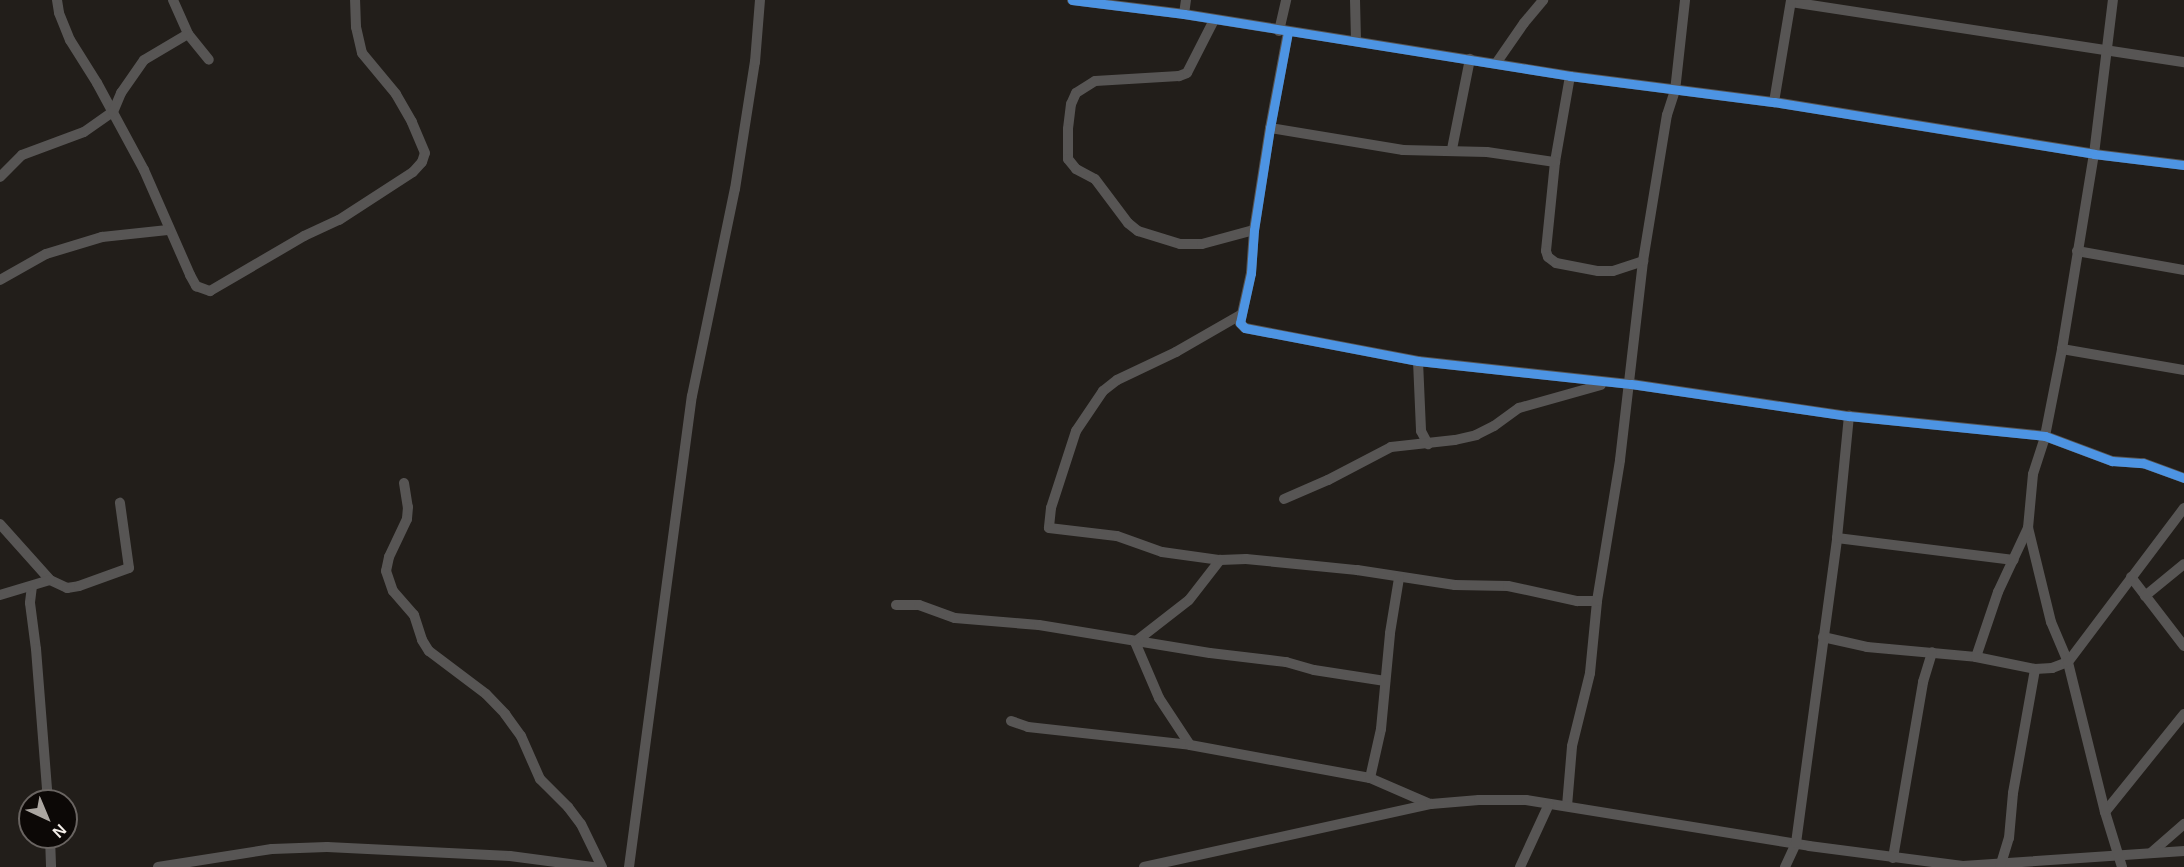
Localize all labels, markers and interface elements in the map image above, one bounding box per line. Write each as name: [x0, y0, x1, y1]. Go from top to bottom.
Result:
north arrow: [18, 789, 78, 849]
text: N: [49, 821, 70, 841]

